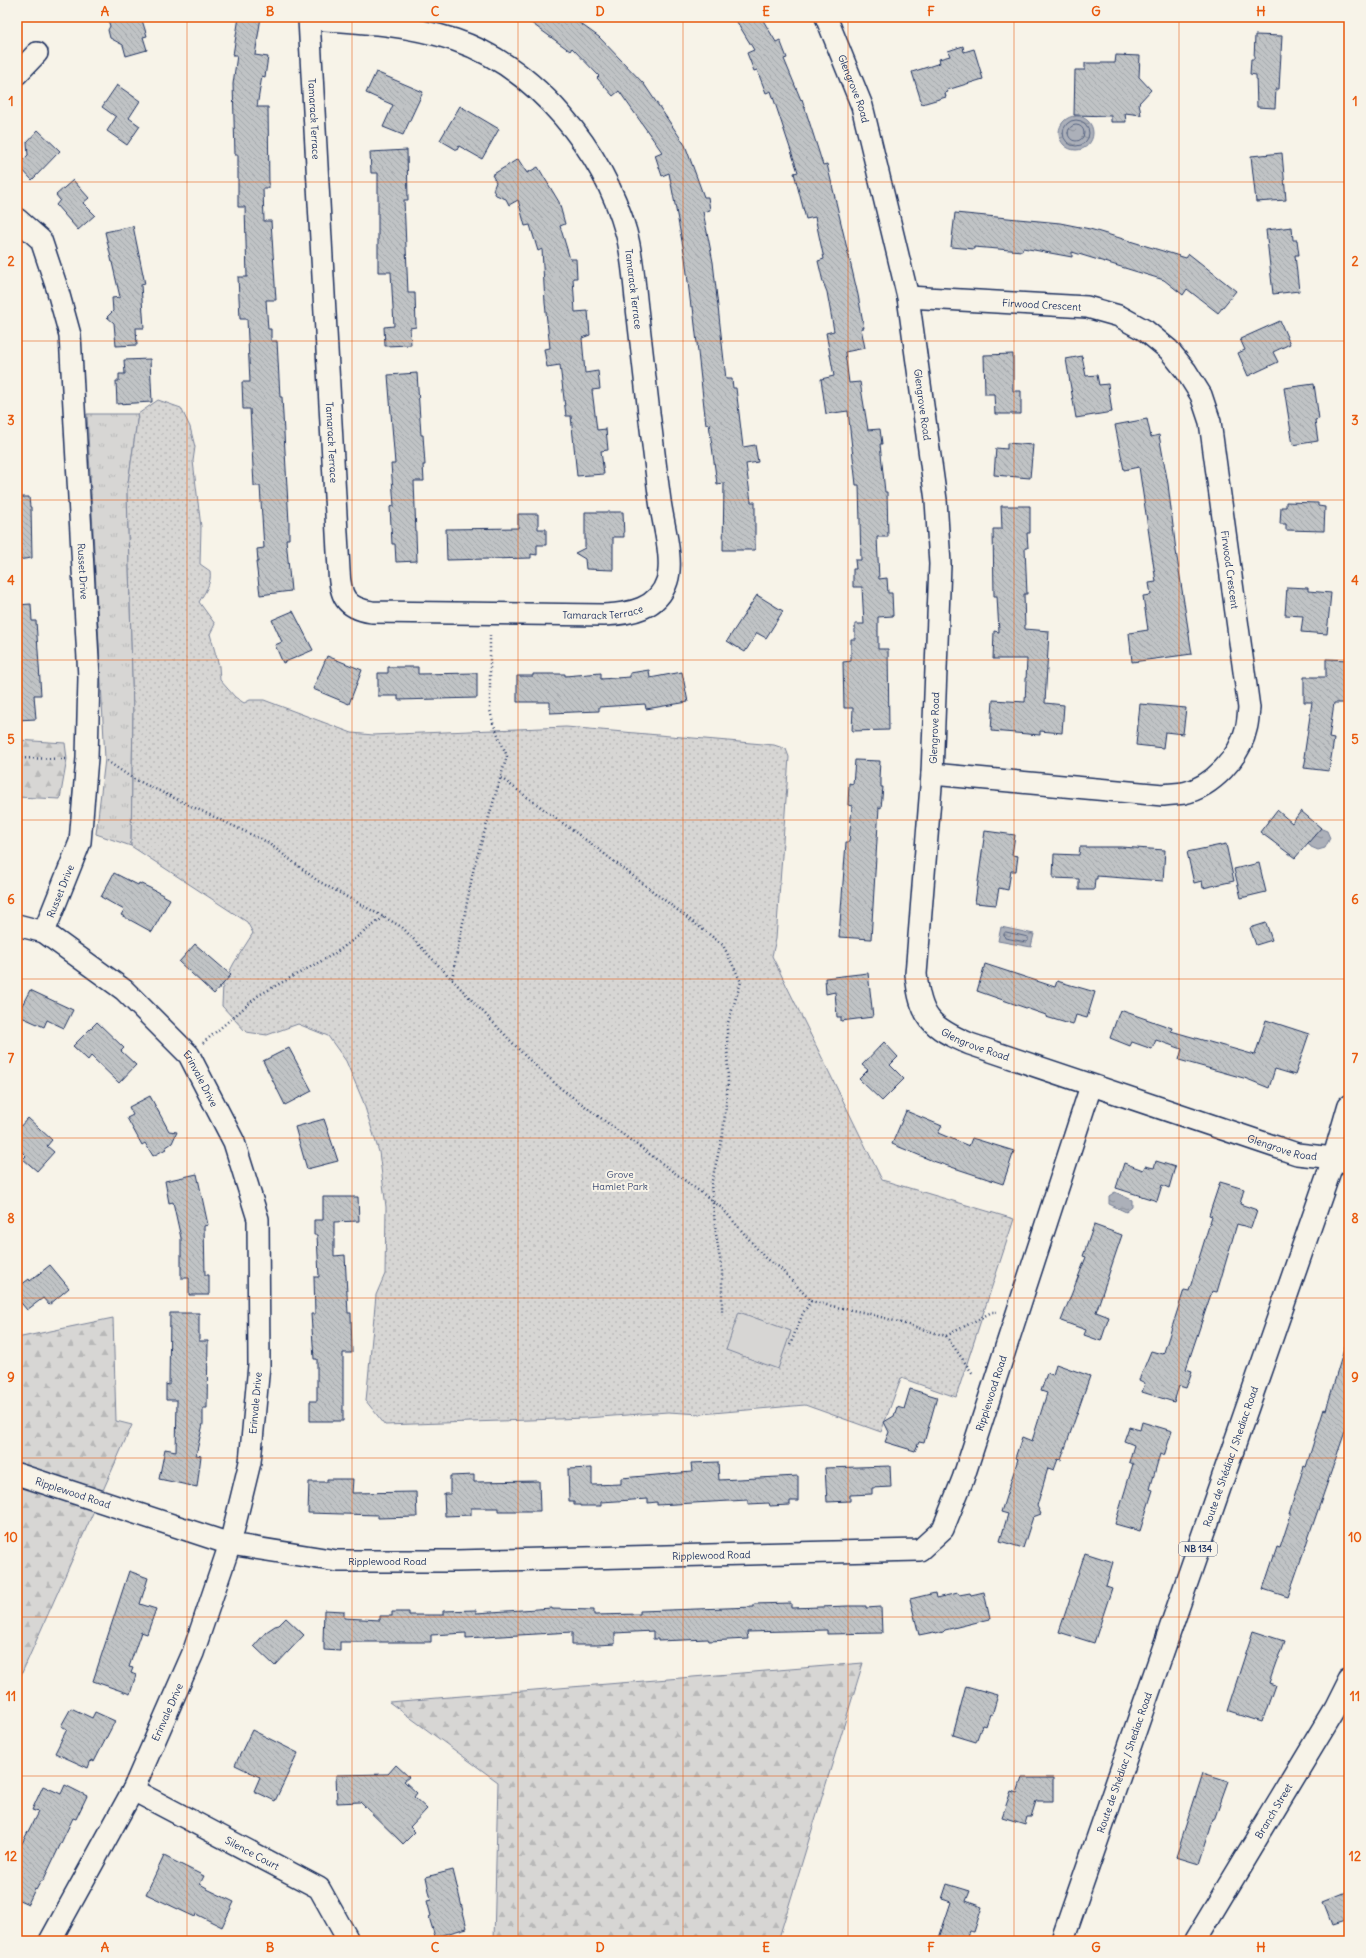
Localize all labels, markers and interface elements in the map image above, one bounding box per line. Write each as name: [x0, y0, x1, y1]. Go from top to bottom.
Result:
text: A: [101, 3, 110, 20]
text: B: [266, 3, 275, 20]
text: C: [431, 3, 440, 20]
text: D: [595, 3, 605, 20]
text: E: [762, 3, 770, 20]
text: F: [927, 3, 935, 20]
text: G: [1091, 3, 1101, 20]
text: H: [1256, 3, 1266, 20]
street label: Glengrove Road: [835, 53, 872, 124]
street label: Tamarack Terrace: [305, 78, 323, 160]
text: 1: [8, 93, 14, 110]
text: 1: [1352, 93, 1358, 110]
street label: Tamarack Terrace: [622, 248, 645, 330]
text: 2: [7, 253, 15, 270]
text: 2: [1351, 253, 1359, 270]
street label: Firwood Crescent: [1002, 296, 1082, 314]
street label: Glengrove Road: [911, 368, 934, 441]
street label: Tamarack Terrace: [323, 402, 340, 483]
text: 3: [7, 412, 15, 429]
text: 3: [1351, 412, 1359, 429]
street label: Firwood Crescent: [1218, 530, 1242, 610]
street label: Russet Drive: [75, 543, 91, 600]
text: 4: [7, 572, 15, 589]
text: 4: [1351, 572, 1359, 589]
street label: Tamarack Terrace: [562, 602, 645, 622]
street label: Glengrove Road: [927, 692, 942, 764]
text: 5: [7, 731, 15, 748]
text: 5: [1351, 731, 1359, 748]
street label: Russet Drive: [44, 863, 77, 920]
text: 6: [7, 891, 15, 908]
text: 6: [1351, 891, 1359, 908]
street label: Glengrove Road: [939, 1025, 1011, 1064]
street label: Erinvale Drive: [181, 1047, 221, 1109]
text: 7: [8, 1050, 15, 1067]
text: 7: [1352, 1050, 1359, 1067]
street label: Glengrove Road: [1246, 1132, 1318, 1163]
park label: Grove Hamlet Park: [592, 1168, 648, 1193]
text: 8: [7, 1210, 15, 1227]
text: 8: [1351, 1210, 1359, 1227]
street label: Ripplewood Road: [973, 1354, 1010, 1433]
text: 9: [7, 1369, 15, 1386]
text: 9: [1351, 1369, 1359, 1386]
street label: Erinvale Drive: [246, 1372, 265, 1435]
street label: Route de Shédiac / Shediac Road: [1200, 1384, 1261, 1529]
street label: Ripplewood Road: [34, 1474, 112, 1511]
text: 10: [4, 1529, 18, 1546]
text: 10: [1348, 1529, 1362, 1546]
road number: NB 134: [1179, 1542, 1217, 1556]
street label: Ripplewood Road: [672, 1548, 751, 1563]
street label: Ripplewood Road: [348, 1555, 427, 1568]
street label: Erinvale Drive: [149, 1681, 186, 1743]
text: 11: [6, 1688, 16, 1705]
text: 11: [1350, 1688, 1360, 1705]
street label: Route de Shédiac / Shediac Road: [1094, 1690, 1155, 1835]
street label: Branch Street: [1252, 1781, 1296, 1841]
street label: Silence Court: [223, 1834, 282, 1873]
text: 12: [5, 1848, 17, 1865]
text: 12: [1349, 1848, 1361, 1865]
text: A: [101, 1939, 110, 1956]
text: B: [266, 1939, 275, 1956]
text: C: [431, 1939, 440, 1956]
text: D: [595, 1939, 605, 1956]
text: E: [762, 1939, 770, 1956]
text: F: [927, 1939, 935, 1956]
text: G: [1091, 1939, 1101, 1956]
text: H: [1256, 1939, 1266, 1956]

